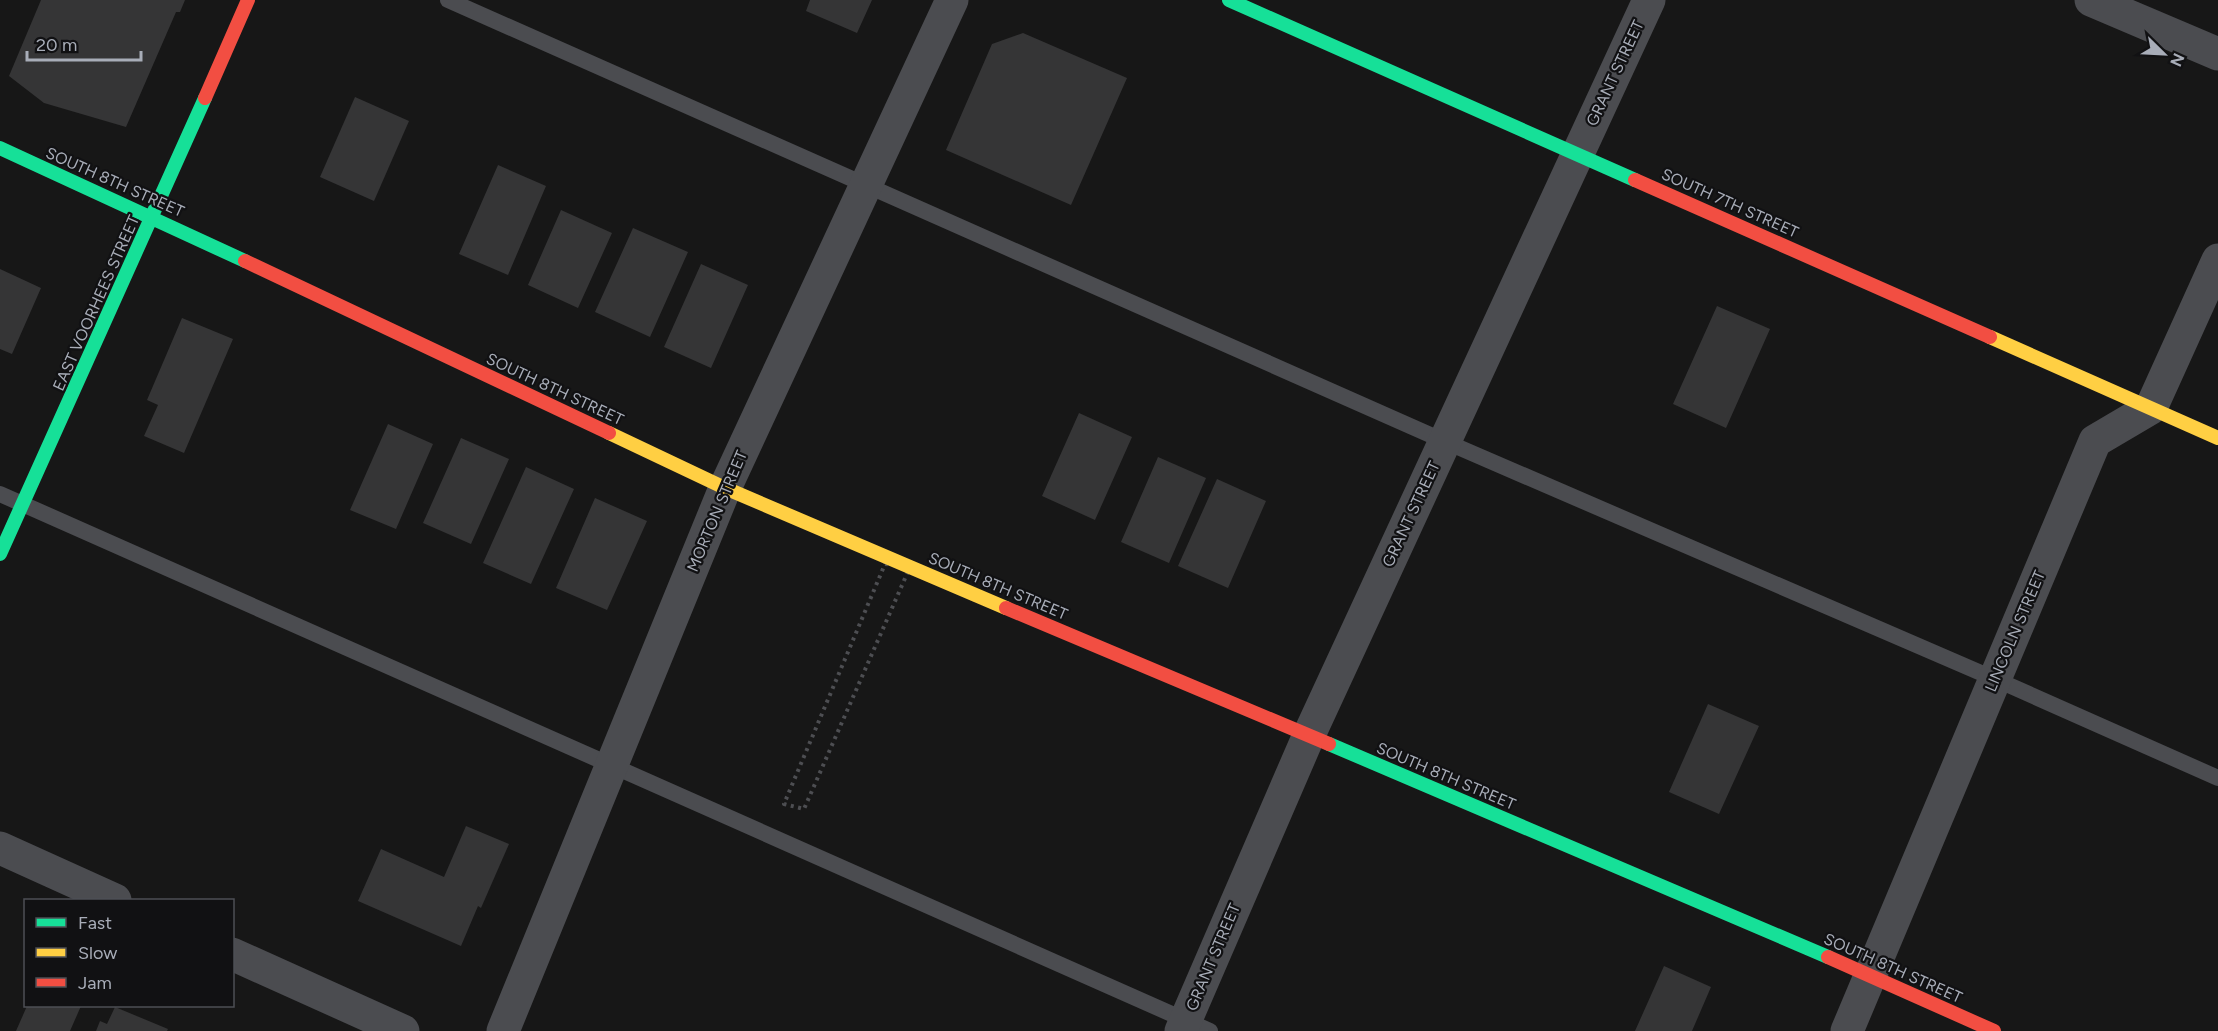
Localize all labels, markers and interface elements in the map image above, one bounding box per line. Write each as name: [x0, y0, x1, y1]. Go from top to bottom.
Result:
street label: GRANT STREET: [1582, 17, 1648, 129]
scale bar: [27, 24, 141, 62]
north arrow: [2134, 24, 2194, 84]
text: 20 m: [36, 34, 77, 56]
text: N: [2166, 50, 2188, 69]
street label: SOUTH 8TH STREET: [43, 143, 187, 221]
street label: SOUTH 7TH STREET: [1659, 164, 1802, 242]
street label: EAST VOORHEES STREET: [49, 212, 143, 394]
street label: SOUTH 8TH STREET: [483, 349, 627, 429]
street label: MORTON STREET: [683, 447, 751, 575]
street label: GRANT STREET: [1378, 458, 1444, 570]
street label: SOUTH 8TH STREET: [926, 548, 1071, 624]
street label: LINCOLN STREET: [1981, 567, 2049, 695]
street label: SOUTH 8TH STREET: [1374, 738, 1519, 814]
legend: [24, 899, 234, 1007]
street label: GRANT STREET: [1182, 900, 1244, 1013]
text: Fast: [78, 912, 112, 934]
street label: SOUTH 8TH STREET: [1821, 929, 1965, 1007]
text: Slow: [78, 942, 117, 964]
text: Jam: [78, 972, 112, 994]

